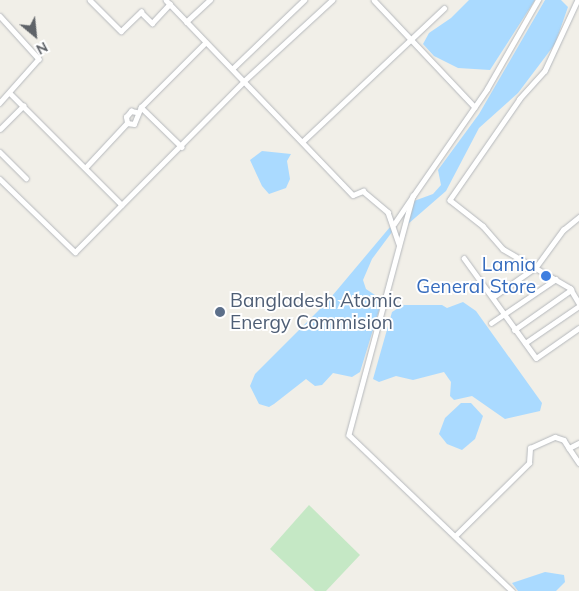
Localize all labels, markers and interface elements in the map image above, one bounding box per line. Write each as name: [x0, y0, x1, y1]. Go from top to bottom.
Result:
north arrow: [10, 10, 60, 60]
text: N: [33, 38, 51, 59]
place label: Lamia General Store: [416, 254, 536, 298]
marker: Lamia General Store: [540, 270, 552, 282]
place label: Bangladesh Atomic Energy Commision: [230, 290, 402, 334]
marker: Bangladesh Atomic Energy Commision: [214, 306, 226, 318]

